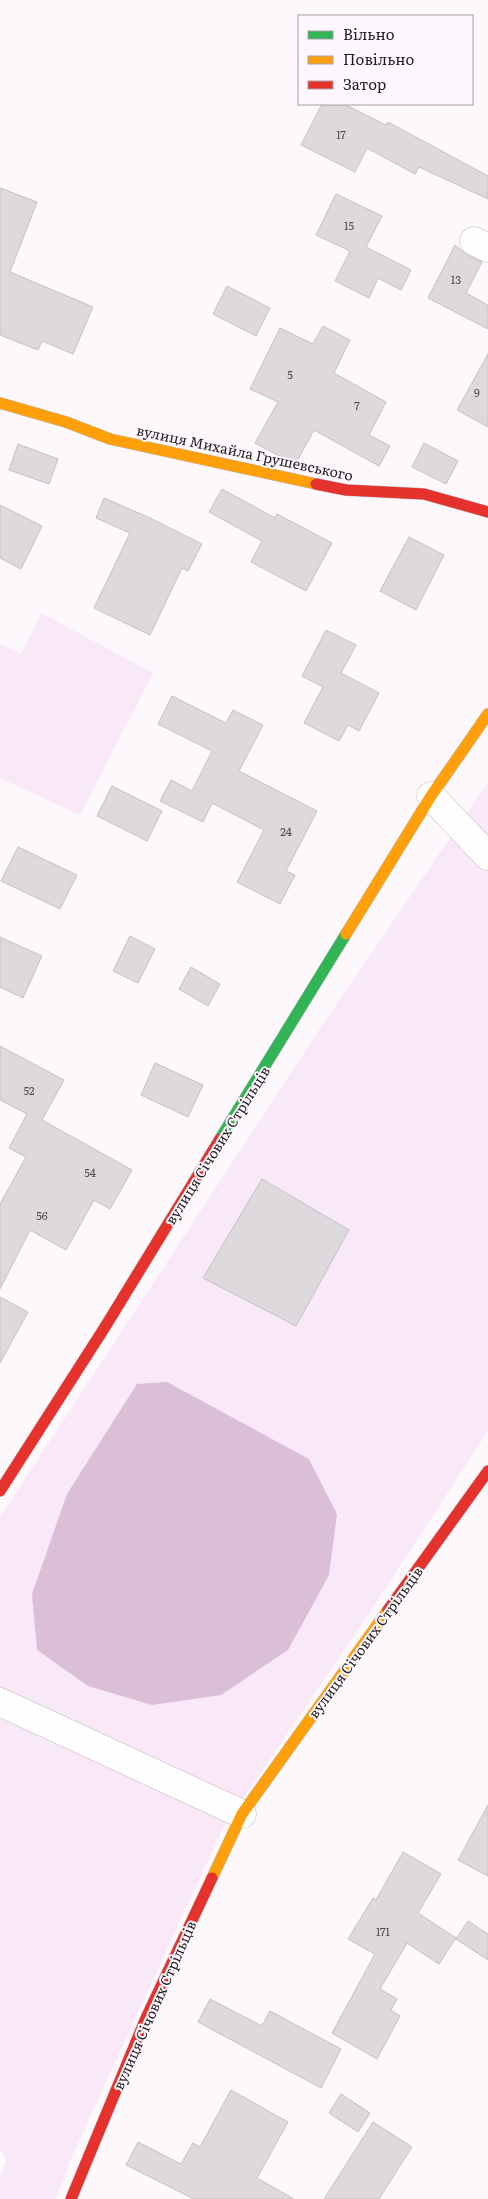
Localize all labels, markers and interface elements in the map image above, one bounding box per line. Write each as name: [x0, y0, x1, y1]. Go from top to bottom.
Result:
legend: [298, 15, 473, 105]
text: Вільно: [343, 22, 395, 45]
text: Повільно: [343, 47, 415, 70]
text: Затор: [343, 72, 386, 95]
house number: 17: [336, 126, 346, 142]
house number: 15: [344, 217, 354, 233]
house number: 13: [451, 271, 461, 287]
house number: 5: [287, 366, 293, 382]
house number: 9: [474, 384, 480, 400]
house number: 7: [354, 397, 360, 413]
street label: вулиця Михайла Грушевського: [135, 419, 355, 485]
house number: 24: [280, 823, 292, 839]
street label: вулиця Січових Стрільців: [160, 1062, 274, 1228]
house number: 52: [23, 1082, 35, 1098]
house number: 54: [84, 1164, 96, 1180]
house number: 56: [36, 1207, 48, 1223]
street label: вулиця Січових Стрільців: [303, 1562, 427, 1722]
street label: вулиця Січових Стрільців: [108, 1917, 200, 2093]
house number: 171: [376, 1923, 391, 1939]

